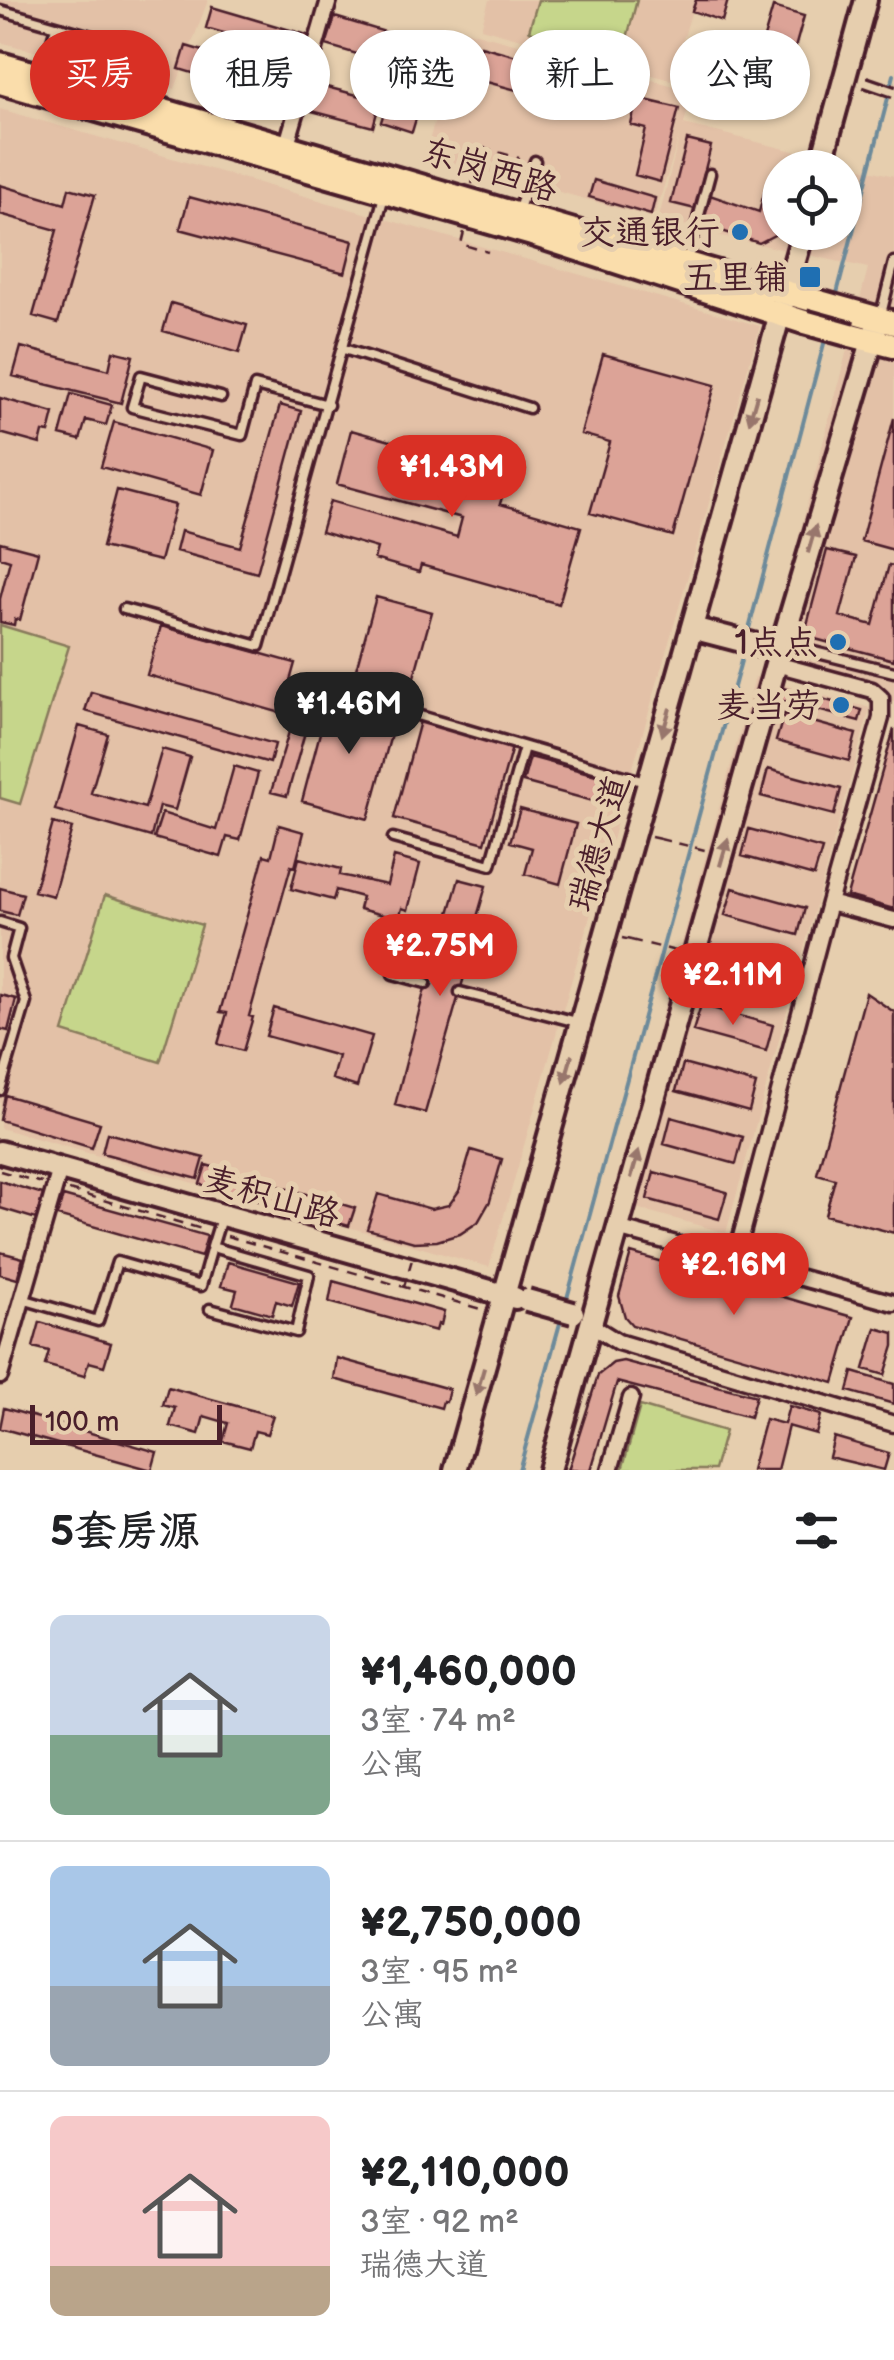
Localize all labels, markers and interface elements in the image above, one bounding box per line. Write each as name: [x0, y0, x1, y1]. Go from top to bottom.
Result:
chip: 买房: [30, 30, 170, 120]
chip: 租房: [190, 30, 330, 120]
chip: 筛选: [350, 30, 490, 120]
chip: 新上: [510, 30, 650, 120]
chip: 公寓: [670, 30, 810, 120]
street label: 东岗西路: [416, 129, 563, 211]
map controls: [762, 150, 862, 250]
button: locate: [762, 150, 862, 250]
place label: 交通银行: [580, 212, 720, 255]
marker: 交通银行: [729, 221, 751, 243]
place label: 五里铺: [683, 257, 788, 300]
marker: 五里铺: [797, 264, 823, 290]
one-way arrow: [745, 394, 761, 425]
pin: ¥1.43M: [371, 435, 533, 520]
text: ¥1.43M: [399, 448, 505, 487]
one-way arrow: [805, 523, 820, 554]
place label: 1点点: [734, 622, 818, 665]
marker: 1点点: [827, 631, 849, 653]
pin: ¥1.46M: [268, 672, 430, 757]
text: ¥1.46M: [296, 685, 402, 724]
place label: 麦当劳: [716, 685, 821, 728]
marker: 麦当劳: [830, 694, 852, 716]
one-way arrow: [658, 707, 673, 738]
street label: 瑞德大道: [559, 770, 639, 917]
one-way arrow: [717, 836, 732, 867]
pin: ¥2.75M: [359, 914, 521, 999]
text: ¥2.75M: [385, 927, 495, 966]
pin: ¥2.11M: [652, 943, 814, 1028]
text: ¥2.11M: [683, 956, 783, 995]
one-way arrow: [560, 1054, 576, 1085]
one-way arrow: [628, 1149, 643, 1179]
street label: 麦积山路: [198, 1157, 345, 1237]
pin: ¥2.16M: [653, 1233, 815, 1318]
text: ¥2.16M: [681, 1246, 787, 1285]
one-way arrow: [472, 1368, 487, 1398]
scale bar: [30, 1400, 222, 1444]
text: 100 m: [45, 1406, 119, 1439]
icon: filters: [789, 1503, 844, 1558]
text: 5套房源: [50, 1507, 200, 1558]
text: ¥1,460,000: [360, 1647, 577, 1698]
icon: home: [130, 1655, 250, 1775]
text: 3室 · 74 m²: [360, 1702, 516, 1741]
text: 公寓: [360, 1745, 424, 1784]
text: ¥2,750,000: [360, 1898, 582, 1949]
icon: home: [130, 1906, 250, 2026]
text: 3室 · 95 m²: [360, 1953, 518, 1992]
text: 公寓: [360, 1996, 424, 2035]
text: ¥2,110,000: [360, 2148, 570, 2199]
icon: home: [130, 2156, 250, 2276]
text: 3室 · 92 m²: [360, 2203, 519, 2242]
text: 瑞德大道: [360, 2246, 488, 2285]

